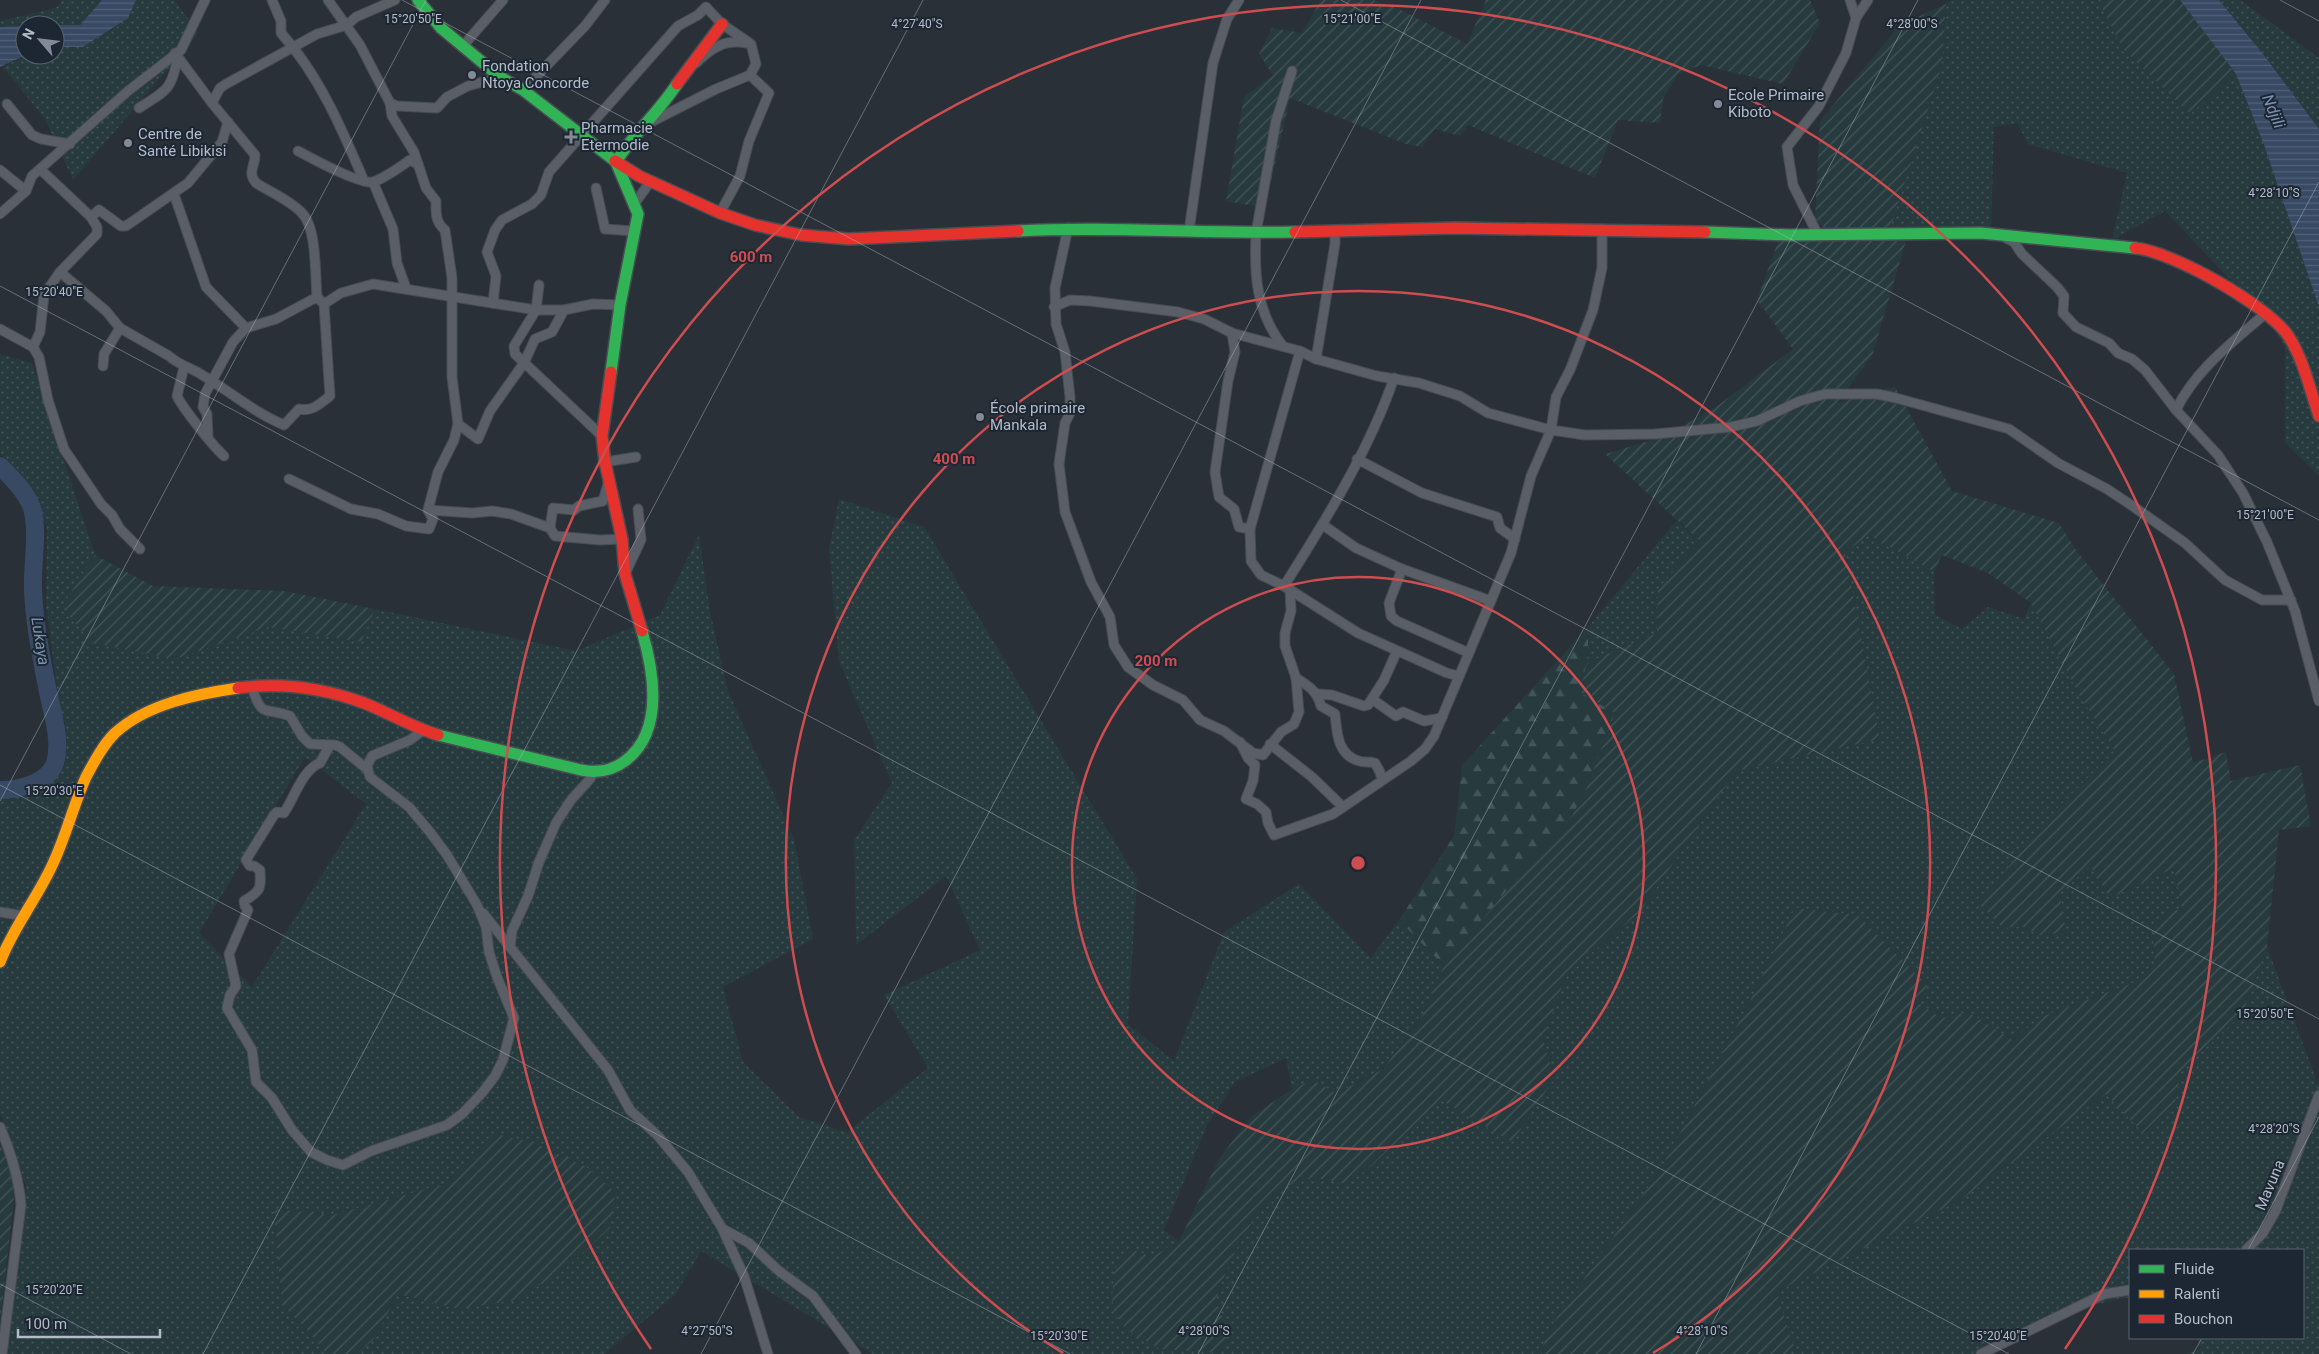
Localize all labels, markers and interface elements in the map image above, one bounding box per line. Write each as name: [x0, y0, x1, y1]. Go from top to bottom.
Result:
text: 15°20'50"E: [384, 12, 442, 26]
text: 15°21'00"E: [1323, 12, 1381, 26]
north arrow: [15, 15, 65, 65]
text: 4°27'40"S: [891, 17, 943, 31]
text: 4°28'00"S: [1886, 17, 1938, 31]
text: N: [19, 26, 38, 42]
place label: Fondation Ntoya Concorde: [482, 57, 589, 92]
marker: Fondation Ntoya Concorde: [466, 69, 478, 81]
place label: Ecole Primaire Kiboto: [1728, 86, 1824, 121]
water label: Ndjili: [2258, 91, 2289, 131]
marker: Ecole Primaire Kiboto: [1712, 98, 1724, 110]
place label: Pharmacie Etermodie: [581, 119, 653, 154]
place label: Centre de Santé Libikisi: [138, 125, 226, 160]
marker: Pharmacie Etermodie: [565, 131, 577, 143]
marker: Centre de Santé Libikisi: [122, 137, 134, 149]
text: 4°28'10"S: [2248, 186, 2300, 200]
text: 600 m: [730, 248, 772, 266]
text: 15°20'40"E: [25, 285, 83, 299]
place label: École primaire Mankala: [990, 399, 1085, 434]
marker: École primaire Mankala: [974, 411, 986, 423]
text: 400 m: [933, 450, 975, 468]
text: 15°21'00"E: [2236, 508, 2294, 522]
water label: Lukaya: [27, 616, 54, 666]
text: 200 m: [1135, 652, 1177, 670]
text: 15°20'30"E: [25, 784, 83, 798]
centre of rings: [1349, 854, 1367, 872]
text: 15°20'50"E: [2236, 1007, 2294, 1021]
text: 4°28'20"S: [2248, 1122, 2300, 1136]
street label: Mavuna: [2251, 1157, 2289, 1213]
legend: [2129, 1249, 2304, 1339]
text: Fluide: [2174, 1260, 2214, 1278]
text: 15°20'20"E: [25, 1283, 83, 1297]
text: Ralenti: [2174, 1285, 2220, 1303]
scale bar: [18, 1306, 160, 1338]
text: Bouchon: [2174, 1310, 2233, 1328]
text: 100 m: [25, 1315, 67, 1333]
text: 4°27'50"S: [681, 1324, 733, 1338]
text: 4°28'00"S: [1178, 1324, 1230, 1338]
text: 4°28'10"S: [1676, 1324, 1728, 1338]
text: 15°20'30"E: [1030, 1329, 1088, 1343]
text: 15°20'40"E: [1969, 1329, 2027, 1343]

